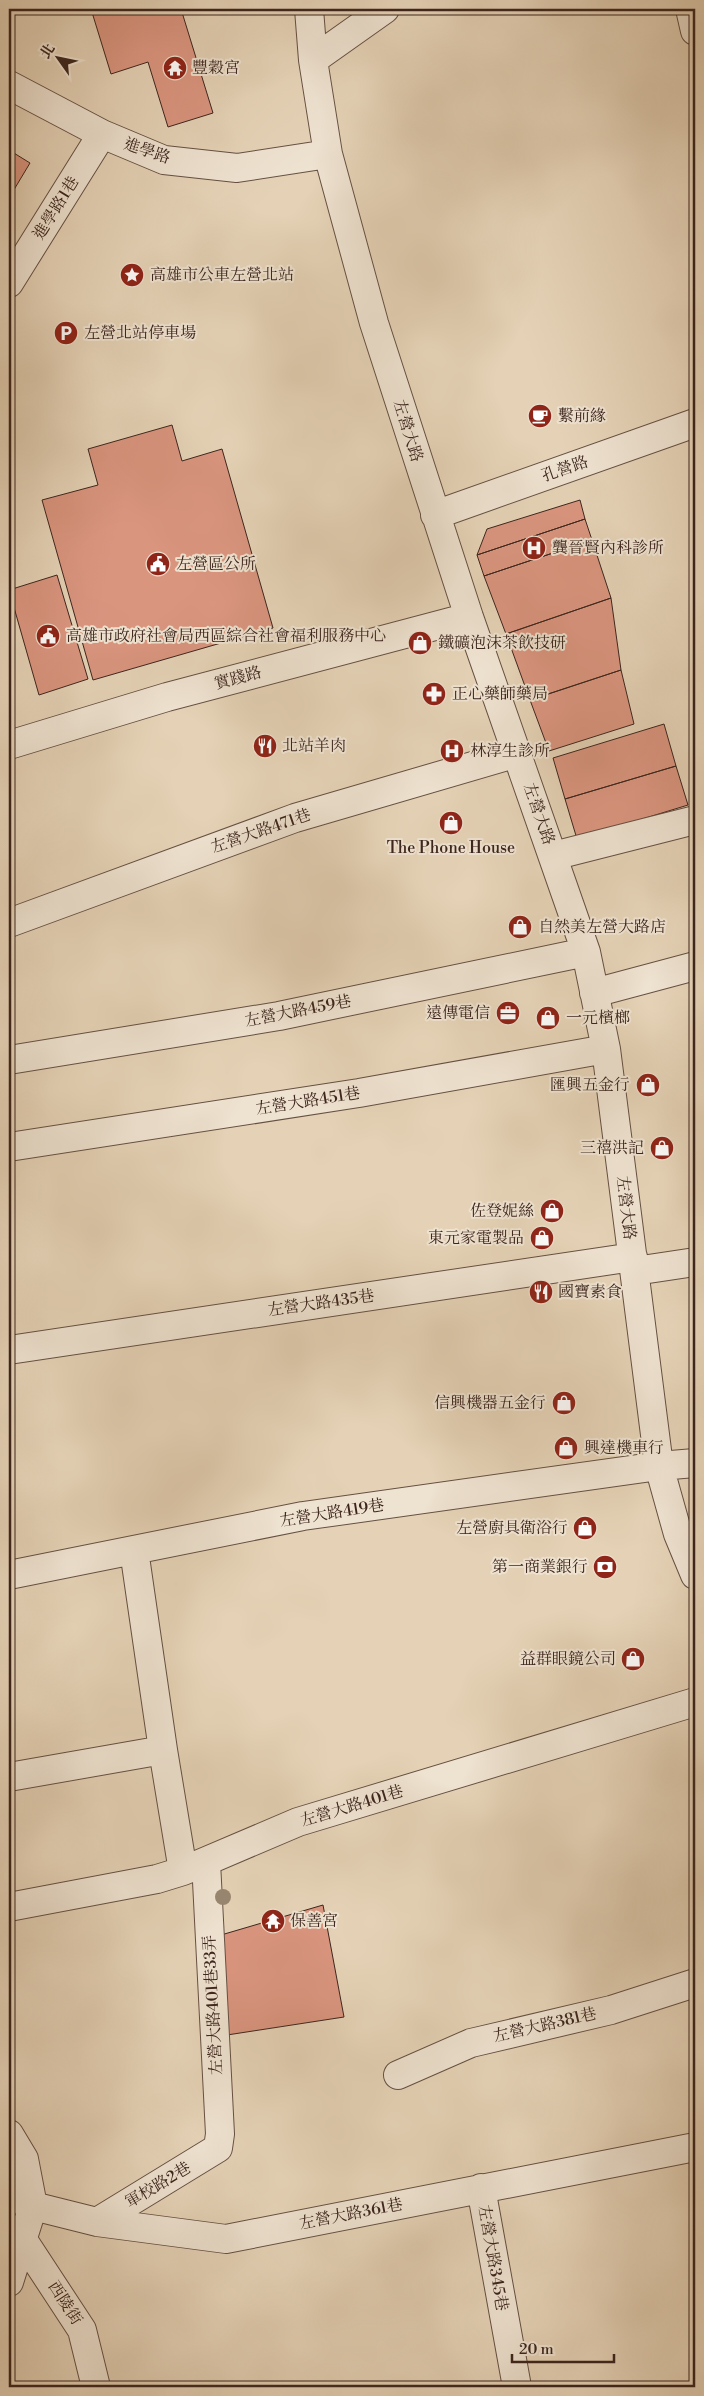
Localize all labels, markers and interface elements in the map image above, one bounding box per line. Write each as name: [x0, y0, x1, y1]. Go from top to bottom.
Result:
north arrow: [32, 32, 82, 82]
text: 北: [37, 41, 59, 62]
temple icon: 豐穀宮: [162, 55, 188, 81]
place label: 豐穀宮: [192, 58, 240, 78]
street label: 進學路: [121, 134, 173, 168]
street label: 進學路1巷: [29, 173, 83, 243]
place icon: 高雄市公車左營北站: [119, 262, 145, 288]
place label: 高雄市公車左營北站: [150, 265, 294, 285]
parking icon: 左營北站停車場: [53, 320, 79, 346]
place label: 左營北站停車場: [84, 323, 196, 343]
street label: 左營大路: [389, 397, 427, 465]
cafe icon: 繫前緣: [527, 403, 553, 429]
place label: 繫前緣: [558, 406, 606, 426]
street label: 孔營路: [539, 452, 591, 486]
hospital icon: 龔晉賢內科診所: [521, 535, 547, 561]
place label: 龔晉賢內科診所: [552, 538, 664, 558]
public building icon: 左營區公所: [145, 551, 171, 577]
place label: 左營區公所: [176, 554, 256, 574]
public building icon: 高雄市政府社會局西區綜合社會福利服務中心: [35, 623, 61, 649]
place label: 高雄市政府社會局西區綜合社會福利服務中心: [66, 626, 386, 646]
shop icon: 鐵礦泡沫茶飲技研: [407, 630, 433, 656]
place label: 鐵礦泡沫茶飲技研: [438, 633, 566, 653]
street label: 實踐路: [212, 662, 264, 694]
pharmacy icon: 正心藥師藥局: [421, 681, 447, 707]
place label: 正心藥師藥局: [452, 684, 548, 704]
restaurant icon: 北站羊肉: [252, 733, 278, 759]
place label: 北站羊肉: [282, 736, 346, 756]
hospital icon: 林淳生診所: [439, 738, 465, 764]
place label: 林淳生診所: [470, 741, 550, 761]
street label: 左營大路: [519, 780, 559, 848]
street label: 左營大路471巷: [208, 805, 314, 857]
shop icon: The Phone House: [438, 810, 464, 836]
place label: The Phone House: [387, 838, 515, 858]
shop icon: 自然美左營大路店: [507, 914, 533, 940]
place label: 自然美左營大路店: [538, 917, 666, 937]
street label: 左營大路459巷: [243, 991, 353, 1031]
office icon: 遠傳電信: [495, 1000, 521, 1026]
place label: 遠傳電信: [426, 1003, 490, 1023]
shop icon: 一元檳榔: [535, 1005, 561, 1031]
place label: 一元檳榔: [566, 1008, 630, 1028]
shop icon: 匯興五金行: [635, 1072, 661, 1098]
place label: 匯興五金行: [550, 1075, 630, 1095]
street label: 左營大路451巷: [254, 1083, 362, 1119]
shop icon: 三禧洪記: [649, 1135, 675, 1161]
place label: 三禧洪記: [580, 1138, 644, 1158]
street label: 左營大路: [612, 1175, 640, 1241]
shop icon: 佐登妮絲: [539, 1198, 565, 1224]
place label: 佐登妮絲: [470, 1201, 534, 1221]
shop icon: 東元家電製品: [529, 1225, 555, 1251]
place label: 東元家電製品: [428, 1228, 524, 1248]
restaurant icon: 國寶素食: [528, 1279, 554, 1305]
place label: 國寶素食: [558, 1282, 622, 1302]
street label: 左營大路435巷: [267, 1286, 375, 1320]
shop icon: 信興機器五金行: [551, 1390, 577, 1416]
place label: 信興機器五金行: [434, 1393, 546, 1413]
shop icon: 興達機車行: [553, 1435, 579, 1461]
place label: 興達機車行: [584, 1438, 664, 1458]
street label: 左營大路419巷: [278, 1495, 386, 1531]
shop icon: 左營廚具衛浴行: [572, 1515, 598, 1541]
place label: 左營廚具衛浴行: [456, 1518, 568, 1538]
bank icon: 第一商業銀行: [592, 1554, 618, 1580]
place label: 第一商業銀行: [492, 1557, 588, 1577]
shop icon: 益群眼鏡公司: [620, 1646, 646, 1672]
place label: 益群眼鏡公司: [520, 1649, 616, 1669]
street label: 左營大路401巷: [298, 1781, 406, 1831]
temple icon: 保善宮: [260, 1908, 286, 1934]
place label: 保善宮: [290, 1911, 338, 1931]
street label: 左營大路401巷33弄: [199, 1934, 227, 2076]
street label: 左營大路381巷: [491, 2003, 599, 2047]
street label: 軍校路2巷: [122, 2158, 194, 2212]
street label: 左營大路361巷: [298, 2194, 404, 2234]
street label: 左營大路345巷: [474, 2203, 512, 2313]
street label: 西陵街: [44, 2277, 86, 2329]
scale bar: [512, 2331, 614, 2363]
text: 20 m: [519, 2340, 554, 2359]

